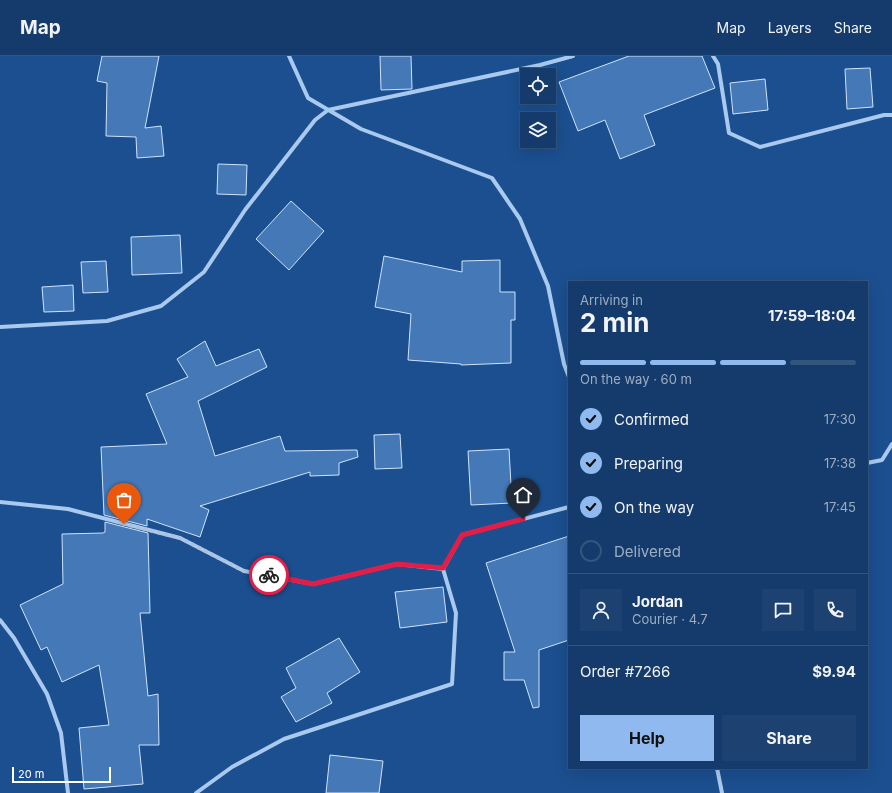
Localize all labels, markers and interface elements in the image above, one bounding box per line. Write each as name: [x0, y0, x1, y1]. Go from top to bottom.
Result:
text: Map: [20, 16, 61, 39]
text: Map: [717, 19, 746, 36]
text: Layers: [768, 19, 812, 36]
text: Share: [834, 19, 872, 36]
map controls: [520, 68, 556, 148]
button: locate: [520, 68, 556, 104]
button: layers: [520, 112, 556, 148]
text: Arriving in: [580, 292, 643, 308]
text: 17:59–18:04: [768, 306, 856, 325]
text: 2 min: [580, 307, 650, 338]
text: On the way · 60 m: [580, 371, 692, 387]
icon: check: [580, 408, 602, 430]
text: Confirmed: [614, 410, 689, 429]
text: 17:30: [824, 411, 856, 427]
icon: check: [580, 452, 602, 474]
text: Preparing: [614, 454, 683, 473]
text: 17:38: [824, 455, 856, 471]
pin: [506, 478, 540, 519]
pin: [107, 483, 141, 524]
icon: home: [512, 484, 534, 506]
icon: bag: [113, 489, 135, 511]
icon: check: [580, 496, 602, 518]
text: On the way: [614, 498, 694, 517]
text: 17:45: [824, 499, 856, 515]
text: Delivered: [614, 542, 681, 561]
courier: [249, 555, 289, 595]
icon: bike: [258, 564, 280, 586]
button: person: [580, 589, 622, 631]
button: chat: [762, 589, 804, 631]
button: phone: [814, 589, 856, 631]
text: Jordan: [632, 592, 683, 611]
text: Courier · 4.7: [632, 611, 708, 627]
text: Order #7266: [580, 662, 670, 681]
text: $9.94: [812, 662, 856, 681]
button: Help: [580, 715, 714, 761]
button: Share: [722, 715, 856, 761]
scale bar: [12, 765, 111, 784]
text: 20 m: [18, 767, 44, 781]

